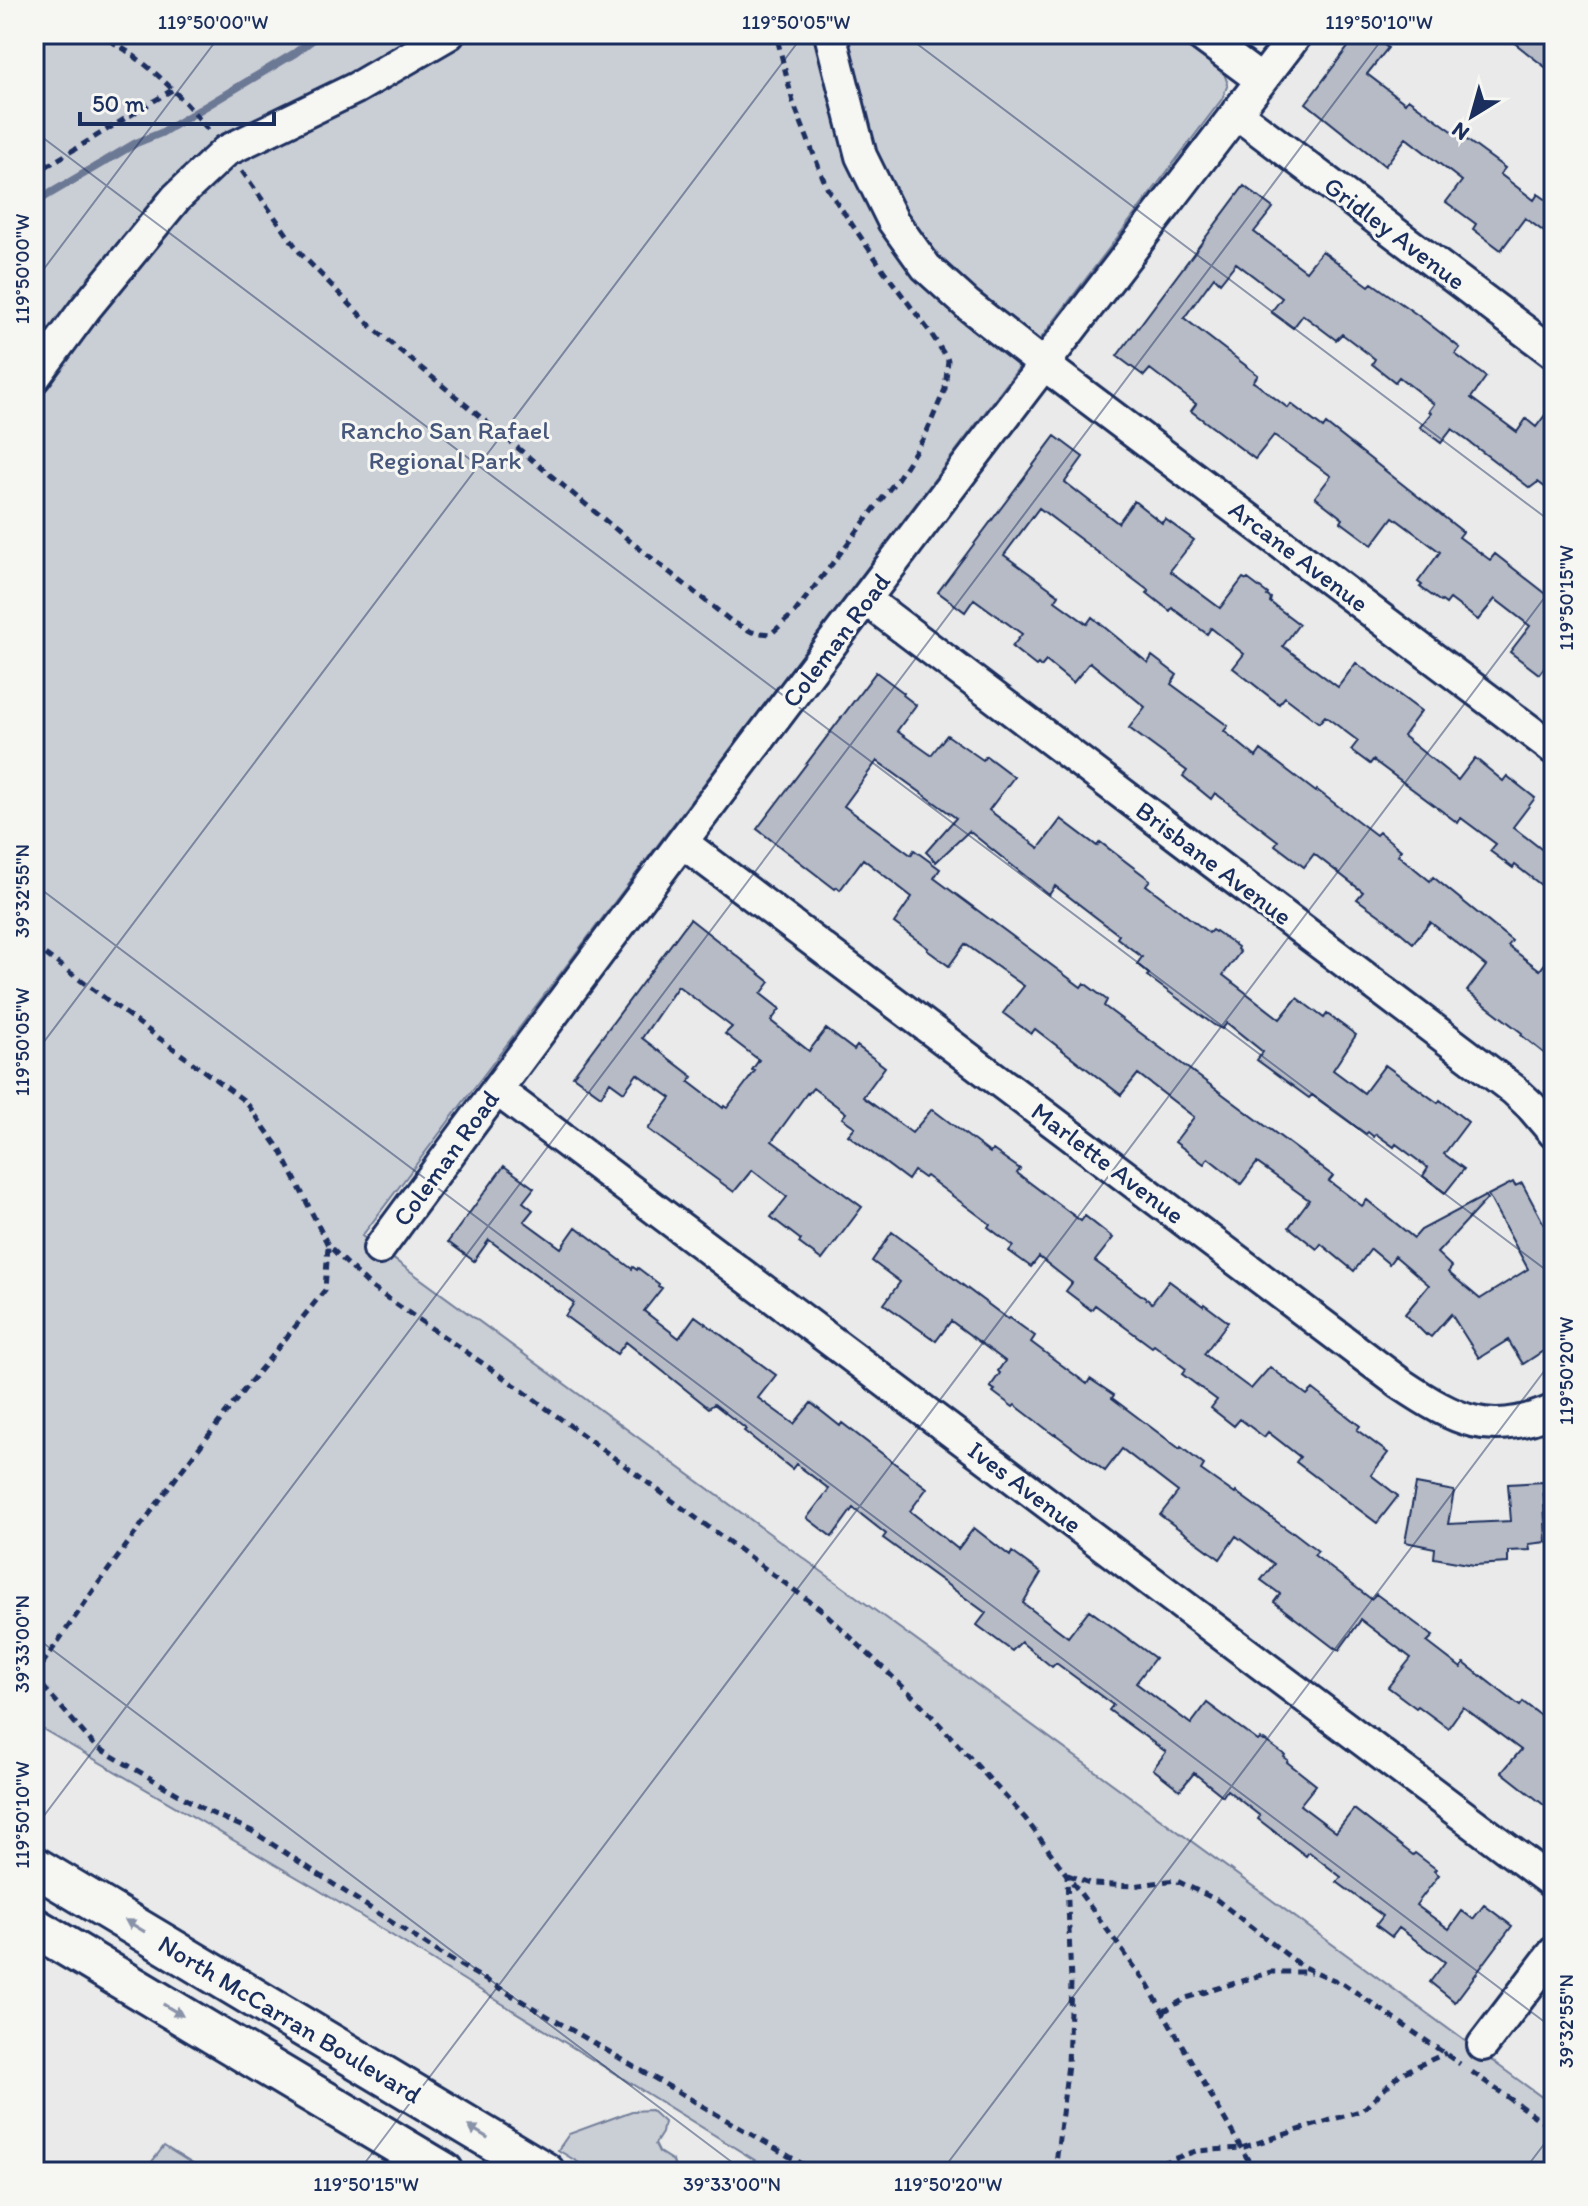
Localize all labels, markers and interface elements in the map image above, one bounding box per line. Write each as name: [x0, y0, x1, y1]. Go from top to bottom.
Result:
text: 119°50'00"W: [158, 10, 268, 34]
text: 119°50'05"W: [742, 10, 850, 34]
text: 119°50'10"W: [1325, 10, 1433, 34]
scale bar: [80, 76, 274, 126]
north arrow: [1432, 76, 1512, 156]
text: 50 m: [92, 89, 145, 118]
text: N: [1446, 116, 1474, 147]
street label: Gridley Avenue: [1318, 169, 1472, 297]
text: 119°50'00"W: [10, 214, 34, 324]
park label: Rancho San Rafael Regional Park: [340, 414, 550, 476]
street label: Arcane Avenue: [1223, 493, 1375, 619]
text: 119°50'15"W: [1554, 545, 1578, 651]
street label: Coleman Road: [775, 566, 898, 714]
street label: Brisbane Avenue: [1130, 794, 1298, 932]
text: 39°32'55"N: [10, 844, 34, 938]
text: 119°50'05"W: [10, 988, 34, 1096]
street label: Coleman Road: [386, 1083, 507, 1232]
street label: Marlette Avenue: [1025, 1095, 1191, 1231]
text: 119°50'20"W: [1554, 1317, 1578, 1425]
street label: Ives Avenue: [962, 1434, 1088, 1540]
text: 39°33'00"N: [10, 1595, 34, 1693]
text: 119°50'10"W: [10, 1761, 34, 1869]
one-way arrow: [124, 1919, 146, 1933]
street label: North McCarran Boulevard: [153, 1928, 427, 2110]
text: 39°32'55"N: [1554, 1974, 1578, 2068]
one-way arrow: [162, 2003, 184, 2017]
one-way arrow: [467, 2125, 489, 2139]
text: 119°50'15"W: [313, 2172, 419, 2196]
text: 39°33'00"N: [683, 2172, 781, 2196]
text: 119°50'20"W: [894, 2172, 1002, 2196]

